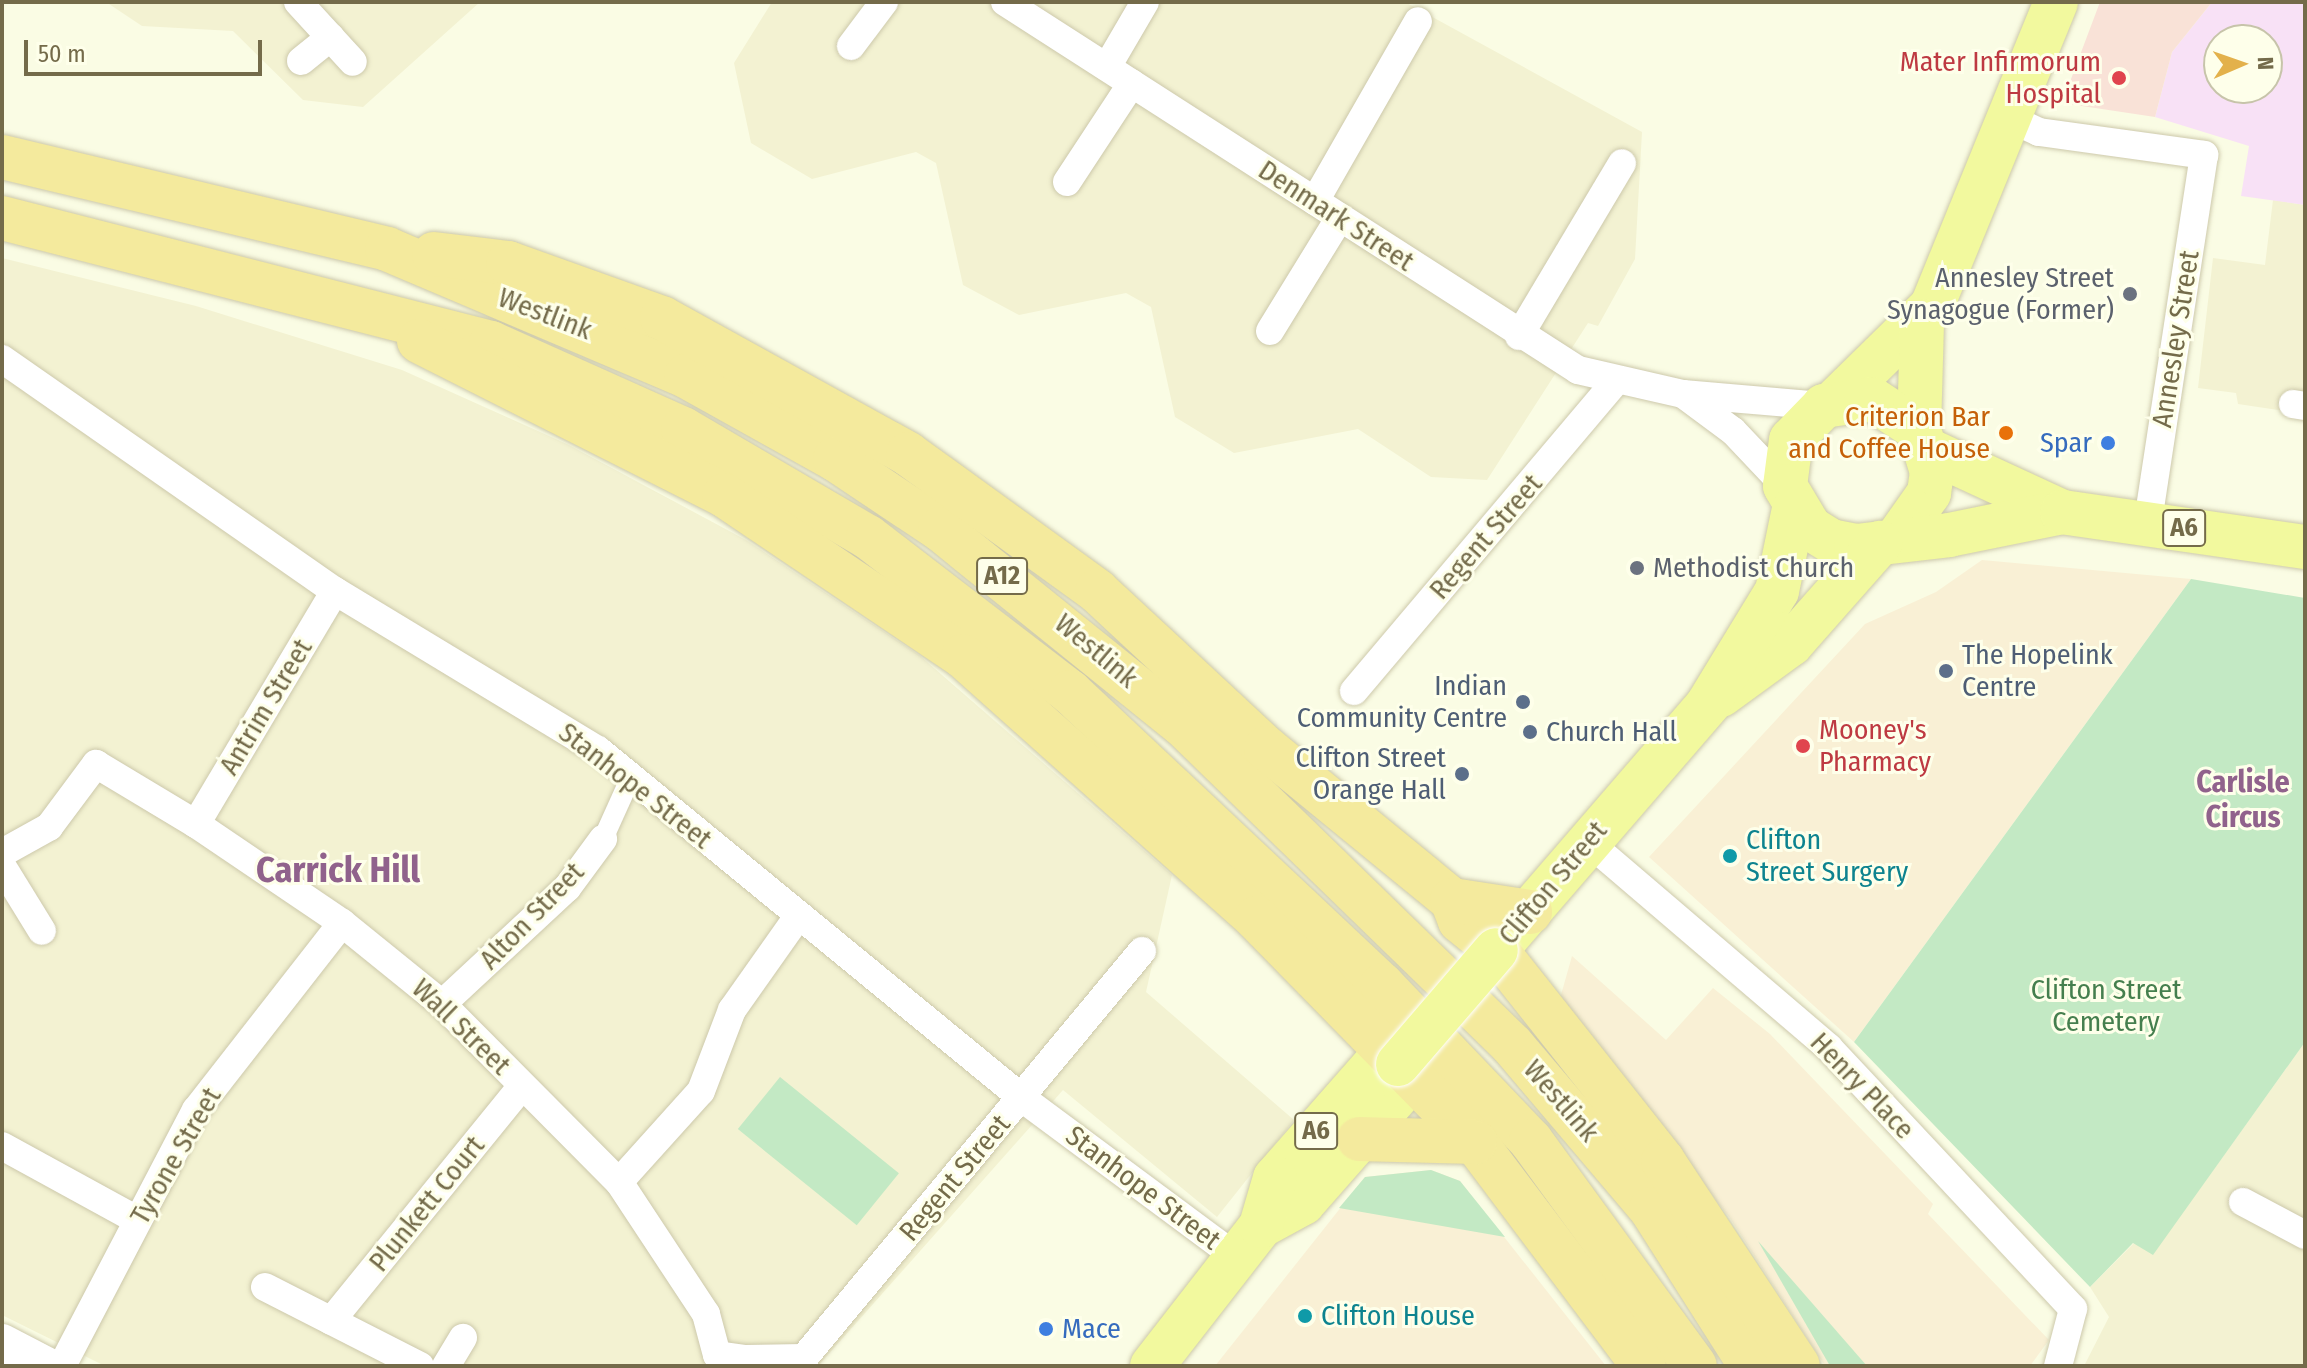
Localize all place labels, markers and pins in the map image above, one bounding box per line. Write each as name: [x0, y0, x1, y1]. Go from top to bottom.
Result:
place label: Mater Infirmorum Hospital: [1900, 45, 2101, 111]
marker: Mater Infirmorum Hospital: [2108, 67, 2130, 89]
place label: Annesley Street Synagogue (Former): [1887, 261, 2114, 327]
marker: Annesley Street Synagogue (Former): [2121, 285, 2139, 303]
place label: Criterion Bar and Coffee House: [1788, 400, 1990, 466]
marker: Criterion Bar and Coffee House: [1997, 424, 2015, 442]
place label: Spar: [2040, 426, 2092, 460]
marker: Spar: [2099, 434, 2117, 452]
place label: Methodist Church: [1653, 551, 1854, 585]
marker: Methodist Church: [1628, 559, 1646, 577]
place label: The Hopelink Centre: [1962, 638, 2113, 704]
marker: The Hopelink Centre: [1937, 662, 1955, 680]
place label: Indian Community Centre: [1297, 669, 1507, 735]
marker: Indian Community Centre: [1514, 693, 1532, 711]
place label: Mooney's Pharmacy: [1819, 713, 1931, 779]
place label: Church Hall: [1546, 715, 1677, 749]
marker: Church Hall: [1521, 723, 1539, 741]
marker: Mooney's Pharmacy: [1794, 737, 1812, 755]
place label: Clifton Street Orange Hall: [1295, 741, 1446, 807]
marker: Clifton Street Orange Hall: [1453, 765, 1471, 783]
place label: Clifton Street Surgery: [1746, 823, 1908, 889]
marker: Clifton Street Surgery: [1721, 847, 1739, 865]
place label: Clifton House: [1321, 1299, 1475, 1333]
marker: Clifton House: [1296, 1307, 1314, 1325]
place label: Mace: [1062, 1312, 1121, 1346]
marker: Mace: [1037, 1320, 1055, 1338]

